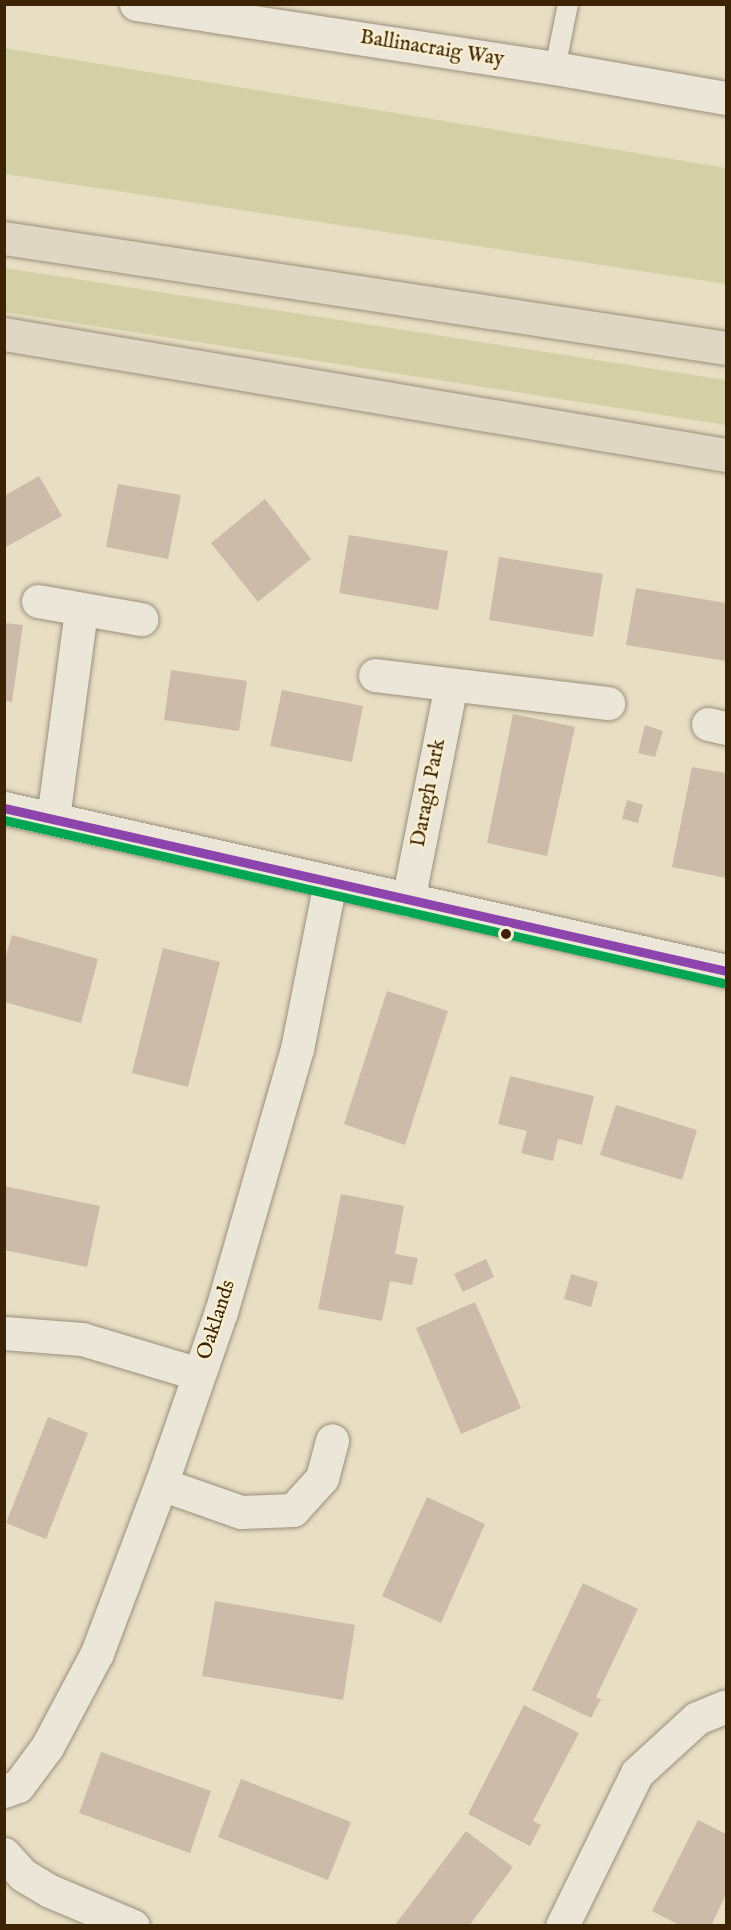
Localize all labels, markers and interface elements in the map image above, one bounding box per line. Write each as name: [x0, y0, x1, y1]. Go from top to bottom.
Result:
street label: Ballinacraig Way: [358, 25, 506, 73]
street label: Daragh Park: [406, 737, 452, 849]
unlabelled marker: [500, 928, 512, 940]
street label: Oaklands: [192, 1277, 242, 1363]

